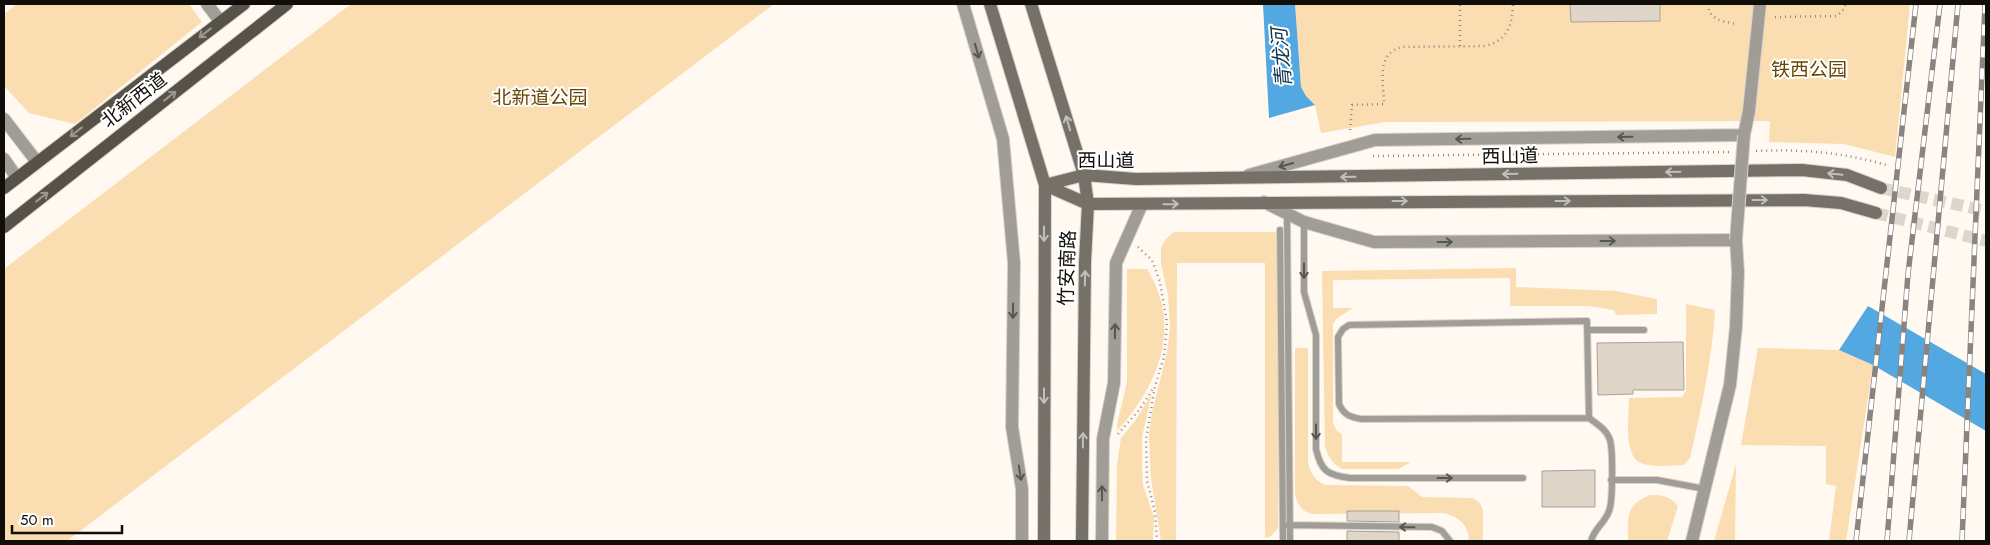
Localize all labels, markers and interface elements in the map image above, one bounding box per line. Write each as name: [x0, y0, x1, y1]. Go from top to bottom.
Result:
water label: 青龙河: [1265, 23, 1299, 89]
one-way arrow: [199, 28, 212, 39]
one-way arrow: [973, 42, 982, 58]
park label: 铁西公园: [1771, 56, 1847, 83]
street label: 北新西道: [96, 66, 172, 134]
park label: 北新道公园: [492, 84, 588, 111]
one-way arrow: [163, 91, 176, 102]
one-way arrow: [1063, 115, 1072, 131]
one-way arrow: [70, 127, 83, 138]
one-way arrow: [1618, 132, 1634, 141]
one-way arrow: [1455, 134, 1472, 144]
street label: 西山道: [1481, 142, 1539, 170]
street label: 西山道: [1077, 147, 1135, 174]
one-way arrow: [1279, 160, 1295, 170]
one-way arrow: [1665, 167, 1682, 177]
one-way arrow: [1503, 169, 1519, 179]
one-way arrow: [1827, 169, 1843, 179]
one-way arrow: [1340, 172, 1356, 182]
one-way arrow: [35, 191, 48, 202]
one-way arrow: [1752, 195, 1768, 205]
one-way arrow: [1392, 196, 1408, 206]
one-way arrow: [1554, 196, 1570, 206]
one-way arrow: [1163, 199, 1179, 209]
one-way arrow: [1039, 226, 1049, 242]
street label: 竹安南路: [1052, 230, 1082, 306]
one-way arrow: [1599, 236, 1615, 246]
one-way arrow: [1436, 237, 1453, 247]
one-way arrow: [1299, 262, 1309, 279]
one-way arrow: [1080, 270, 1089, 286]
one-way arrow: [1009, 303, 1018, 319]
one-way arrow: [1110, 323, 1120, 340]
one-way arrow: [1039, 388, 1049, 404]
one-way arrow: [1311, 424, 1321, 440]
one-way arrow: [1078, 432, 1088, 448]
one-way arrow: [1015, 465, 1025, 481]
one-way arrow: [1437, 473, 1453, 483]
one-way arrow: [1098, 485, 1107, 501]
scale bar: [12, 502, 122, 534]
text: 50 m: [20, 509, 54, 531]
one-way arrow: [1399, 522, 1416, 532]

